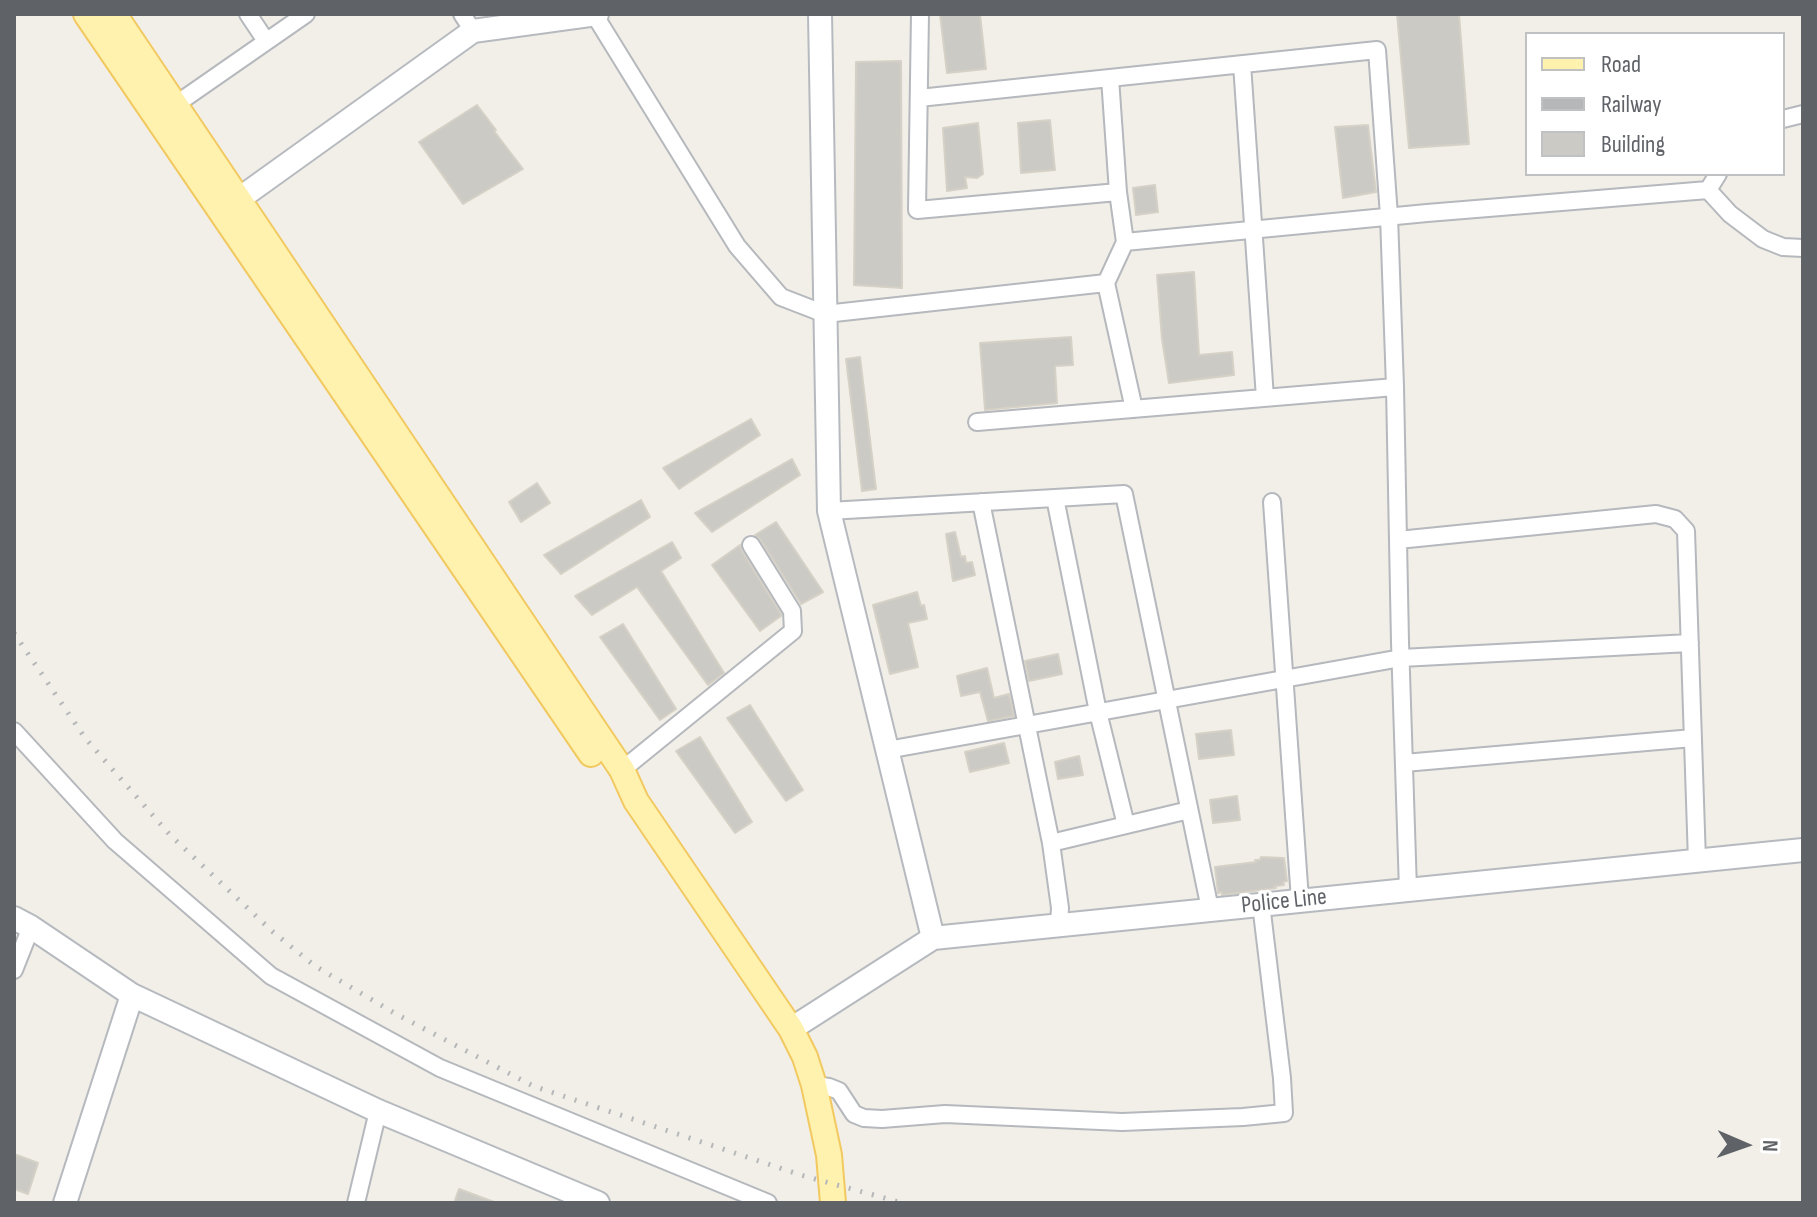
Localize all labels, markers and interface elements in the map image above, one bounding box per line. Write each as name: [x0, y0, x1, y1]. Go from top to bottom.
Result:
legend: [1525, 32, 1785, 176]
text: Road: [1601, 50, 1641, 79]
text: Railway: [1601, 90, 1661, 119]
text: Building: [1601, 130, 1665, 159]
street label: Police Line: [1240, 883, 1328, 921]
north arrow: [1705, 1105, 1785, 1185]
text: N: [1756, 1140, 1783, 1152]

